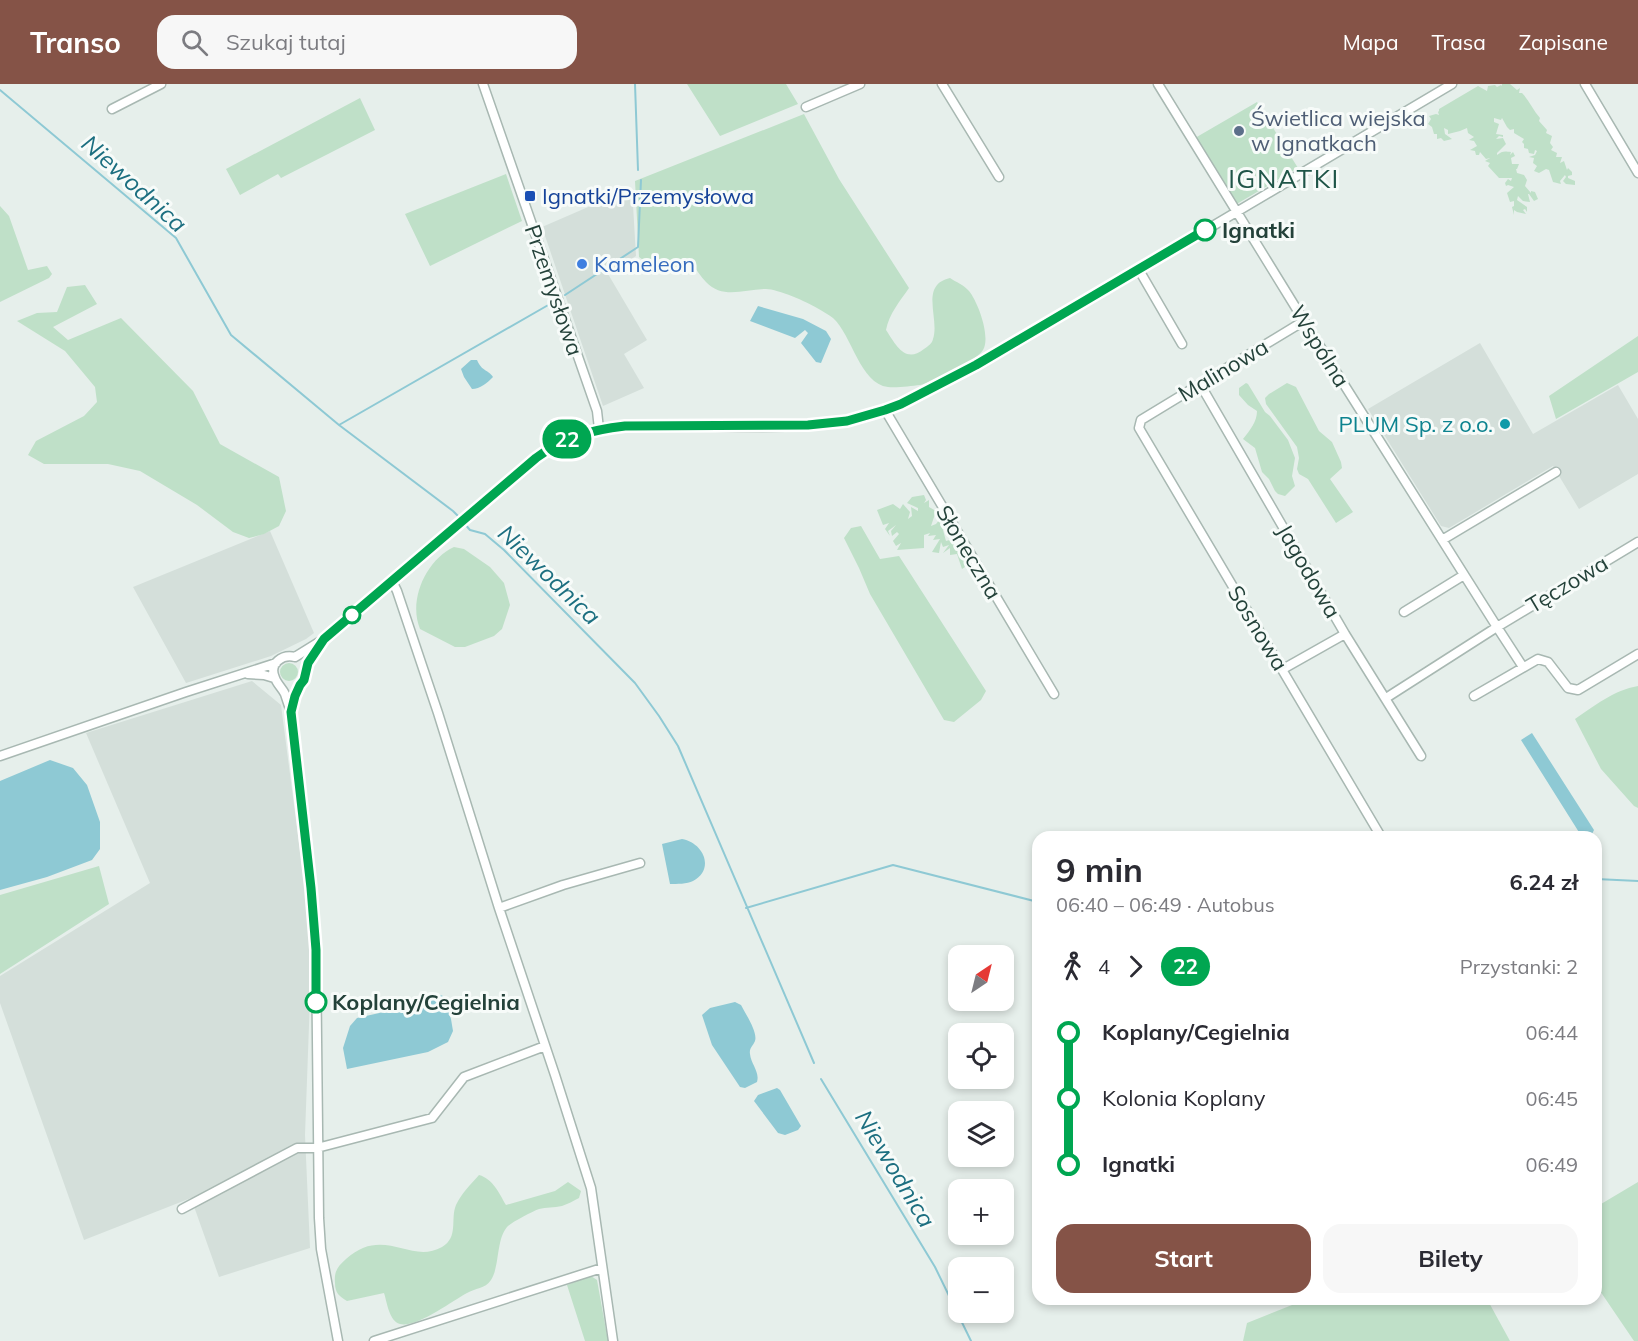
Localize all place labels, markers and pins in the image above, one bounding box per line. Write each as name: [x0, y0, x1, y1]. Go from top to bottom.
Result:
place label: Świetlica wiejska w Ignatkach: [1251, 104, 1426, 157]
marker: Świetlica wiejska w Ignatkach: [1232, 124, 1246, 138]
place label: Ignatki/Przemysłowa: [542, 182, 754, 210]
marker: Ignatki/Przemysłowa: [523, 189, 537, 203]
place label: Ignatki: [1222, 216, 1295, 244]
marker: Ignatki: [1194, 219, 1216, 241]
place label: Kameleon: [594, 250, 695, 278]
marker: Kameleon: [575, 257, 589, 271]
place label: PLUM Sp. z o.o.: [1339, 410, 1493, 438]
marker: PLUM Sp. z o.o.: [1498, 417, 1512, 431]
unlabelled marker: [343, 606, 361, 624]
place label: Koplany/Cegielnia: [332, 988, 520, 1016]
marker: Koplany/Cegielnia: [305, 991, 327, 1013]

